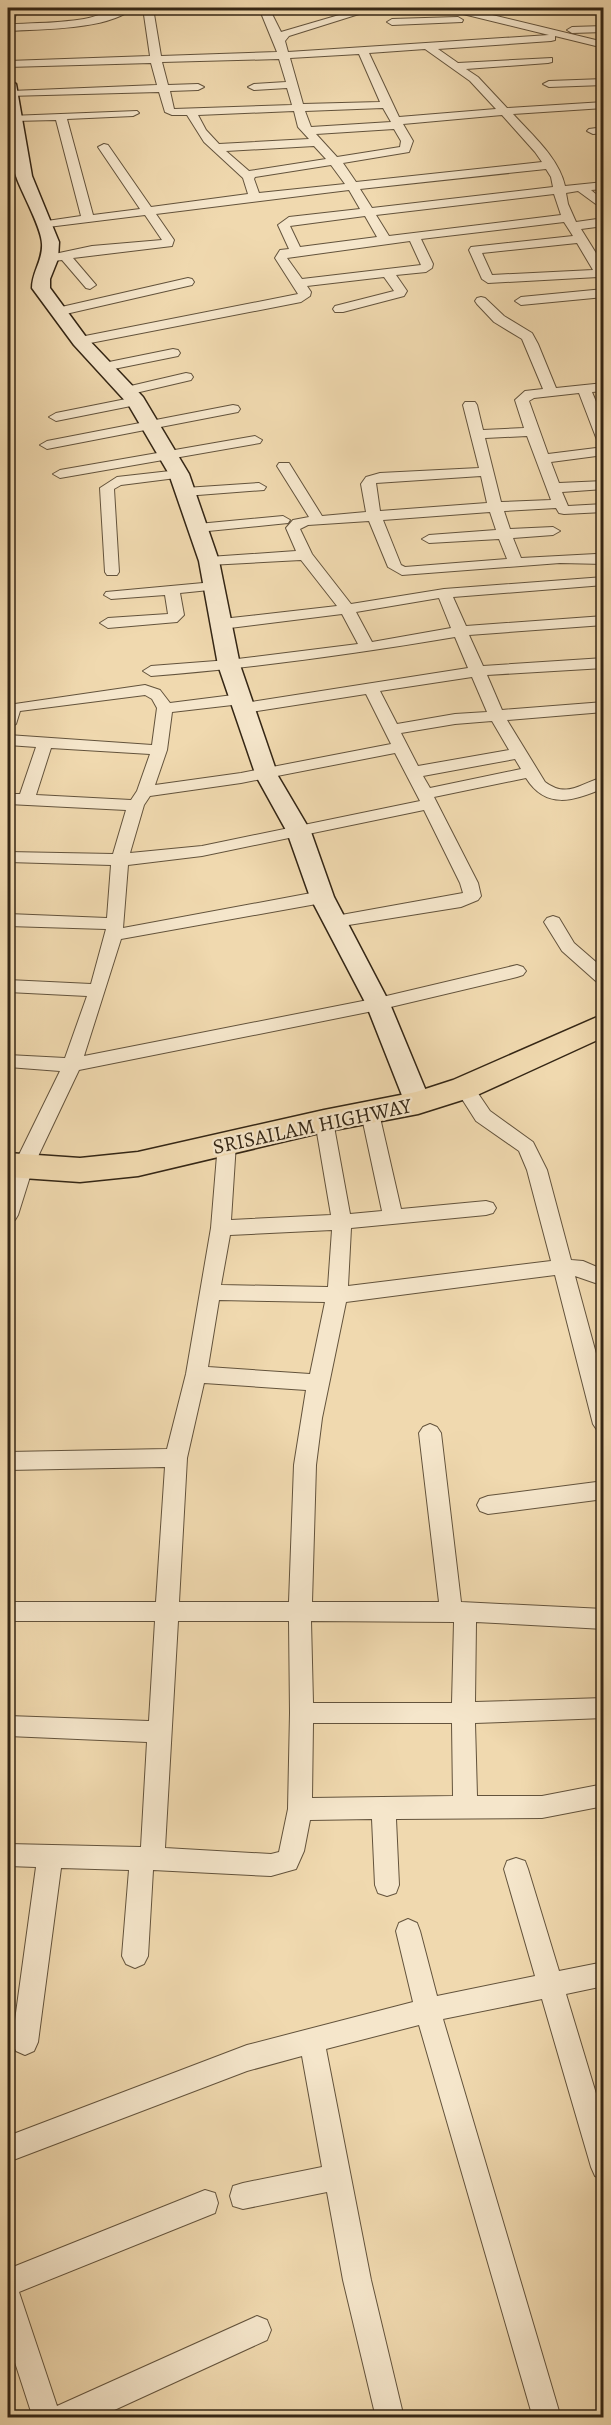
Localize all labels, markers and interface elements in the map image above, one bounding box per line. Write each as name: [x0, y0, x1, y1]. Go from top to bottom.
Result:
street label: SRISAILAM HIGHWAY: [210, 1091, 415, 1161]

